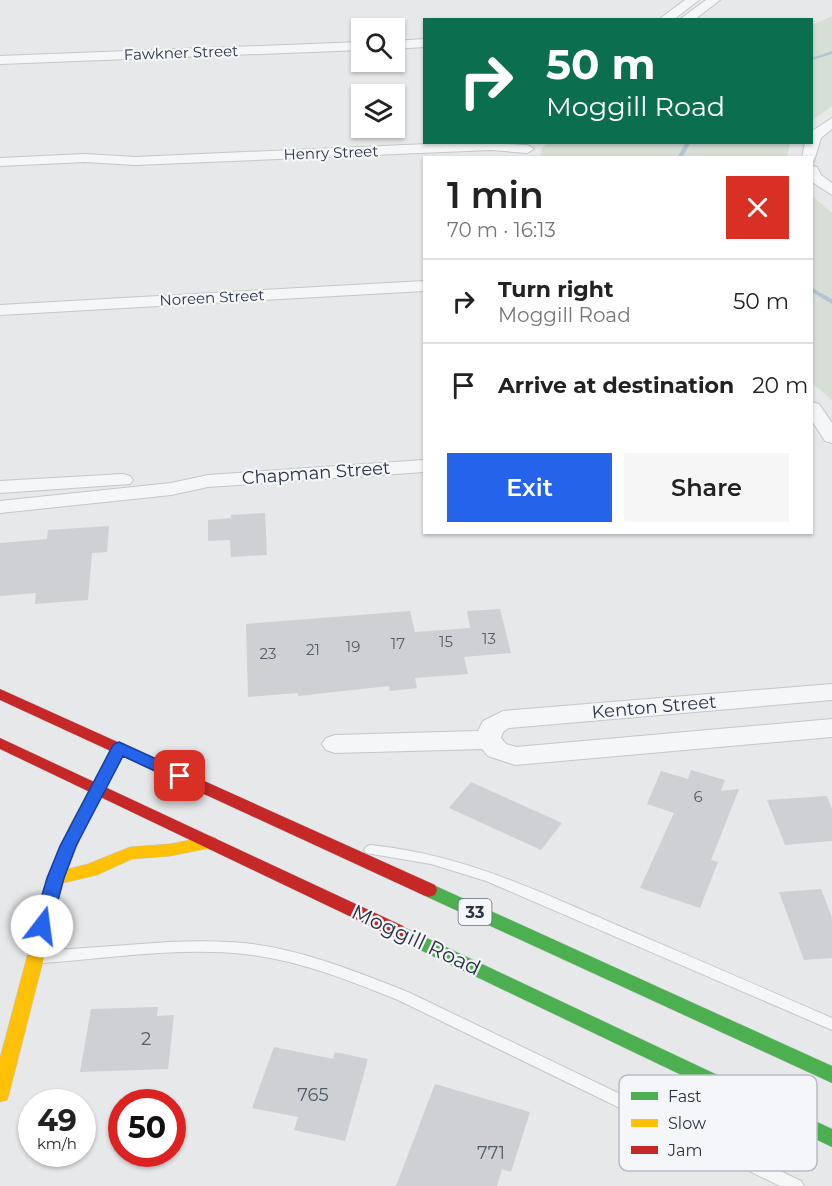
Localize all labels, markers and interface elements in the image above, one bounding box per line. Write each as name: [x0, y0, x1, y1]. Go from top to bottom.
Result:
map controls: [351, 18, 405, 138]
button: search: [351, 18, 405, 72]
text: 50 m: [546, 38, 655, 90]
street label: Fawkner Street: [123, 41, 238, 64]
icon: right: [447, 42, 525, 120]
button: layers: [351, 84, 405, 138]
text: Moggill Road: [546, 90, 725, 123]
street label: Henry Street: [283, 141, 379, 164]
text: 1 min: [447, 173, 544, 217]
button: close: [726, 176, 789, 239]
text: 70 m · 16:13: [447, 218, 556, 242]
text: Turn right: [498, 276, 613, 303]
street label: Noreen Street: [159, 285, 265, 310]
icon: right: [447, 285, 480, 318]
text: 50 m: [733, 288, 789, 315]
text: Moggill Road: [498, 303, 631, 327]
icon: arrive: [447, 369, 480, 402]
text: Arrive at destination: [498, 372, 734, 399]
text: 20 m: [752, 372, 808, 399]
button: Exit: [447, 453, 612, 522]
button: Share: [624, 453, 789, 522]
street label: Chapman Street: [241, 457, 391, 489]
house number: 13: [482, 629, 496, 648]
house number: 15: [439, 632, 453, 651]
house number: 17: [391, 634, 405, 653]
house number: 19: [346, 637, 360, 656]
house number: 21: [306, 640, 320, 659]
house number: 23: [260, 644, 276, 663]
street label: Kenton Street: [591, 691, 717, 723]
pin: [154, 750, 205, 801]
icon: arrive: [163, 759, 196, 792]
house number: 6: [693, 787, 703, 806]
position arrow: [10, 894, 74, 958]
street label: Moggill Road: [348, 899, 485, 980]
road number: 33: [458, 899, 492, 925]
house number: 2: [141, 1028, 151, 1050]
legend: [619, 1075, 817, 1171]
house number: 765: [297, 1084, 329, 1106]
text: Fast: [668, 1087, 702, 1106]
speed limit sign: 50: [108, 1089, 186, 1167]
text: 49: [37, 1102, 77, 1139]
text: Slow: [668, 1114, 706, 1133]
text: km/h: [37, 1134, 77, 1153]
text: Jam: [667, 1141, 702, 1160]
house number: 771: [477, 1142, 505, 1164]

